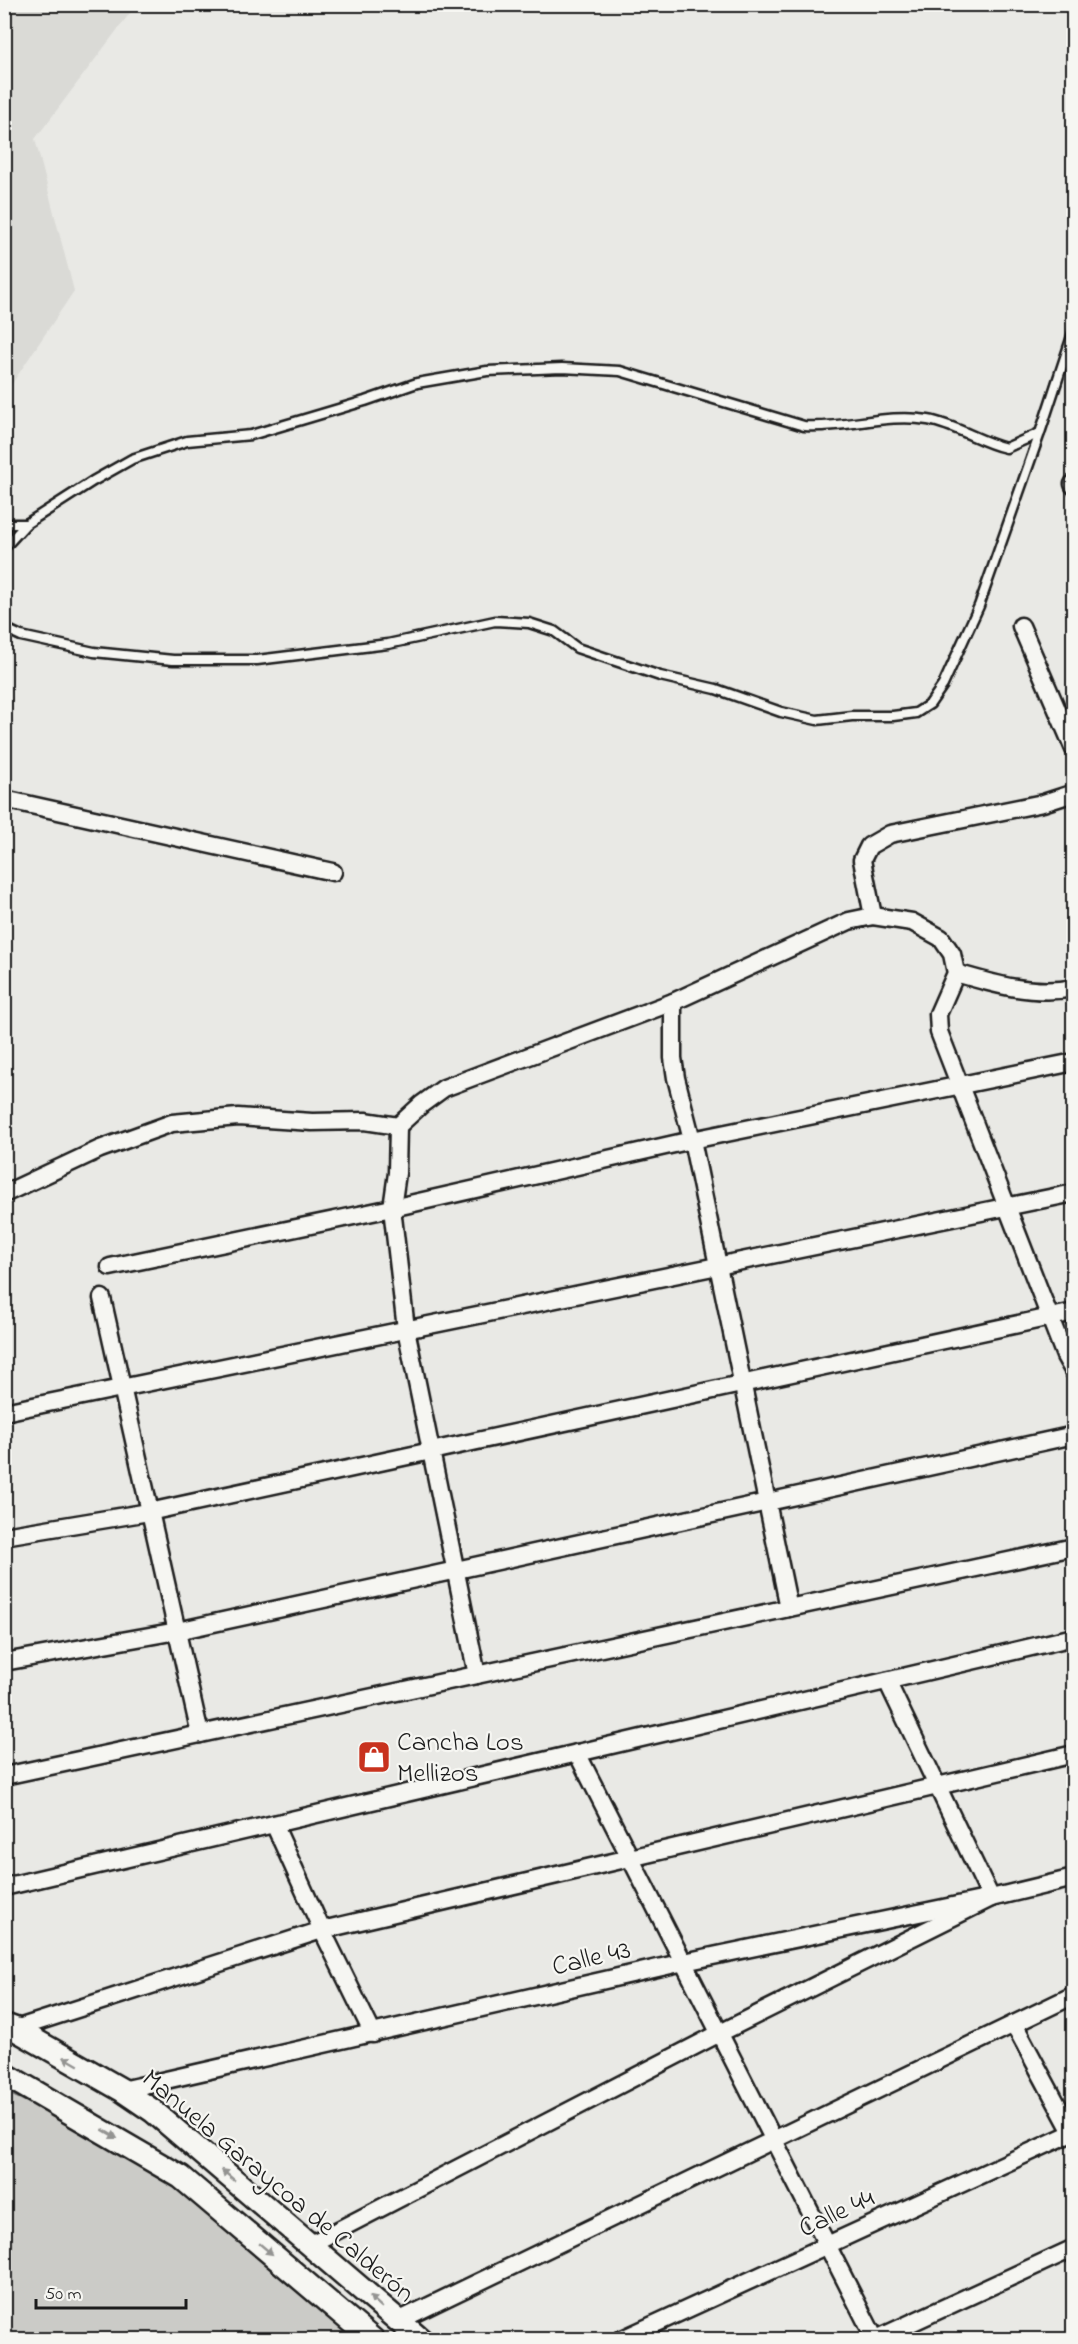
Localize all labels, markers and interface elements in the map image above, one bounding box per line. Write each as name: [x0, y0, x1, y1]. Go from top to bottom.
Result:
place label: Cancha Los Mellizos: [397, 1724, 524, 1794]
shop icon: Cancha Los Mellizos: [356, 1739, 392, 1775]
street label: Calle 43: [548, 1931, 635, 1987]
one-way arrow: [63, 2055, 79, 2066]
street label: Manuela Garaycoa de Calderón: [132, 2061, 423, 2313]
one-way arrow: [102, 2129, 118, 2140]
one-way arrow: [221, 2169, 236, 2182]
street label: Calle 44: [793, 2180, 881, 2249]
one-way arrow: [258, 2243, 274, 2256]
scale bar: [36, 2272, 186, 2310]
text: 50 m: [45, 2282, 82, 2308]
one-way arrow: [369, 2296, 384, 2309]

